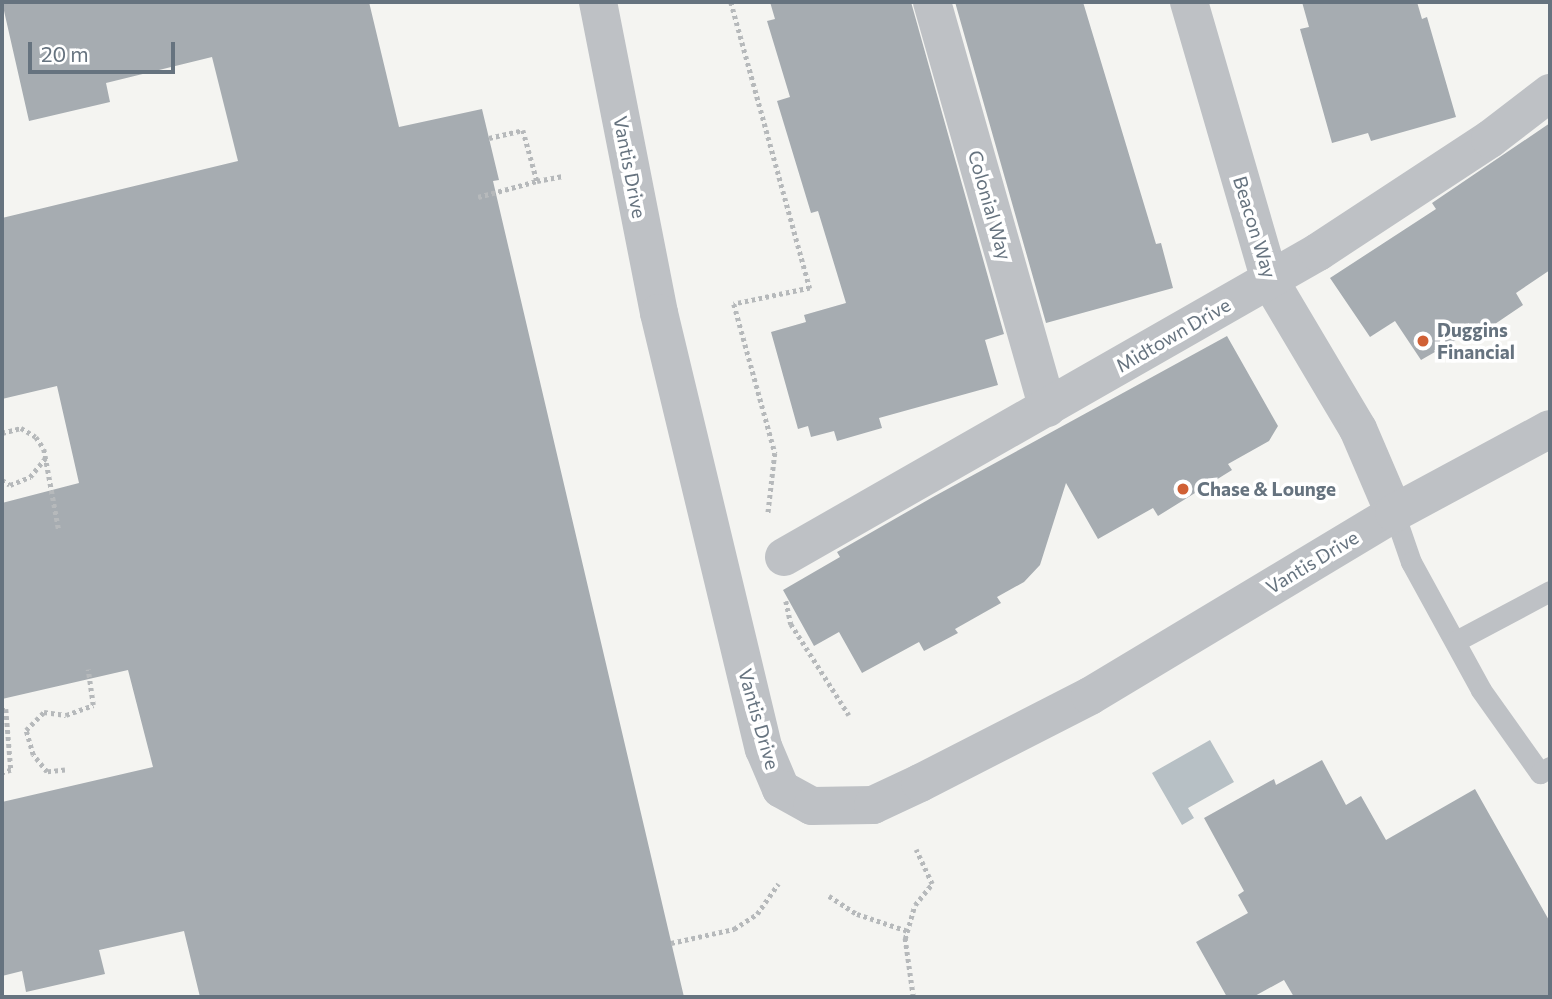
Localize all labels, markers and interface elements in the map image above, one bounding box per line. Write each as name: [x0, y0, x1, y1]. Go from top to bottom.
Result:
scale bar: [32, 28, 178, 72]
text: 20 m: [41, 41, 89, 66]
street label: Vantis Drive: [609, 114, 651, 220]
street label: Colonial Way: [964, 148, 1016, 262]
street label: Beacon Way: [1229, 173, 1281, 281]
street label: Midtown Drive: [1112, 293, 1234, 377]
place label: Duggins Financial: [1437, 319, 1515, 363]
marker: Duggins Financial: [1415, 333, 1431, 349]
place label: Chase & Lounge: [1197, 478, 1336, 500]
marker: Chase & Lounge: [1175, 481, 1191, 497]
street label: Vantis Drive: [1262, 526, 1362, 598]
street label: Vantis Drive: [734, 666, 784, 772]

